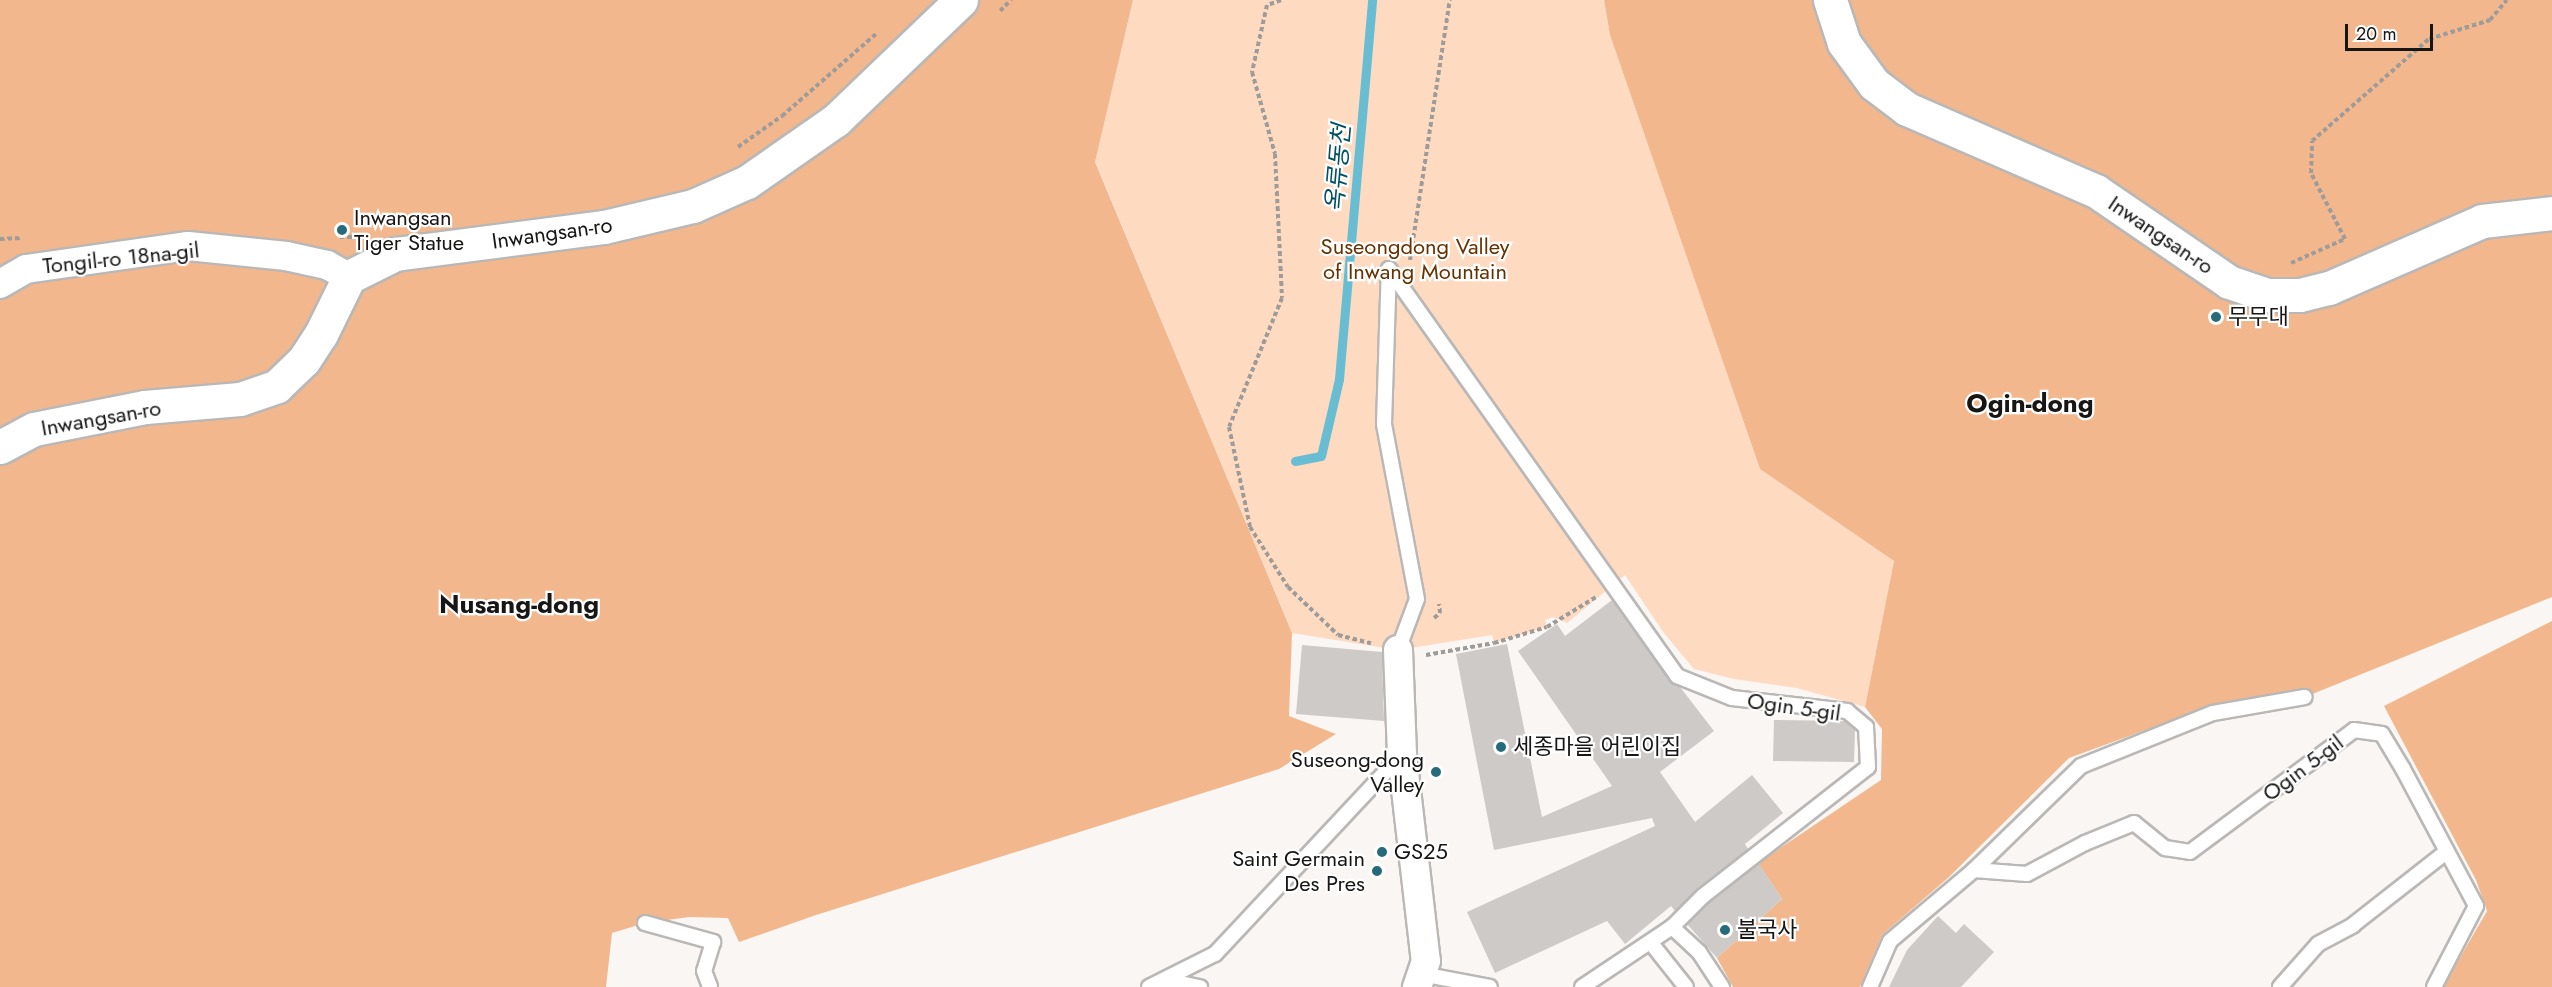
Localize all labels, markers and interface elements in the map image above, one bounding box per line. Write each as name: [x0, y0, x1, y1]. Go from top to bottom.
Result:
scale bar: [2348, 12, 2436, 50]
text: 20 m: [2356, 21, 2396, 47]
water label: 옥류동천: [1320, 123, 1356, 213]
street label: Inwangsan-ro: [2103, 190, 2219, 280]
place label: Inwangsan Tiger Statue: [354, 204, 464, 255]
street label: Inwangsan-ro: [490, 211, 614, 255]
marker: Inwangsan Tiger Statue: [335, 223, 349, 237]
park label: Suseongdong Valley of Inwang Mountain: [1321, 233, 1509, 284]
street label: Tongil-ro 18na-gil: [41, 237, 201, 279]
place label: 무무대: [2228, 304, 2289, 330]
marker: 무무대: [2209, 310, 2223, 324]
district label: Ogin-dong: [1966, 388, 2094, 420]
street label: Inwangsan-ro: [39, 394, 163, 442]
district label: Nusang-dong: [439, 589, 599, 621]
street label: Ogin 5-gil: [1746, 687, 1842, 727]
street label: Ogin 5-gil: [2257, 729, 2349, 807]
place label: 세종마을 어린이집: [1513, 734, 1682, 760]
marker: 세종마을 어린이집: [1494, 740, 1508, 754]
place label: Suseong-dong Valley: [1291, 746, 1424, 798]
marker: Suseong-dong Valley: [1429, 765, 1443, 779]
place label: GS25: [1394, 839, 1448, 865]
place label: Saint Germain Des Pres: [1232, 845, 1365, 896]
marker: GS25: [1375, 845, 1389, 859]
marker: Saint Germain Des Pres: [1370, 864, 1384, 878]
place label: 불국사: [1737, 917, 1798, 943]
marker: 불국사: [1718, 923, 1732, 937]

